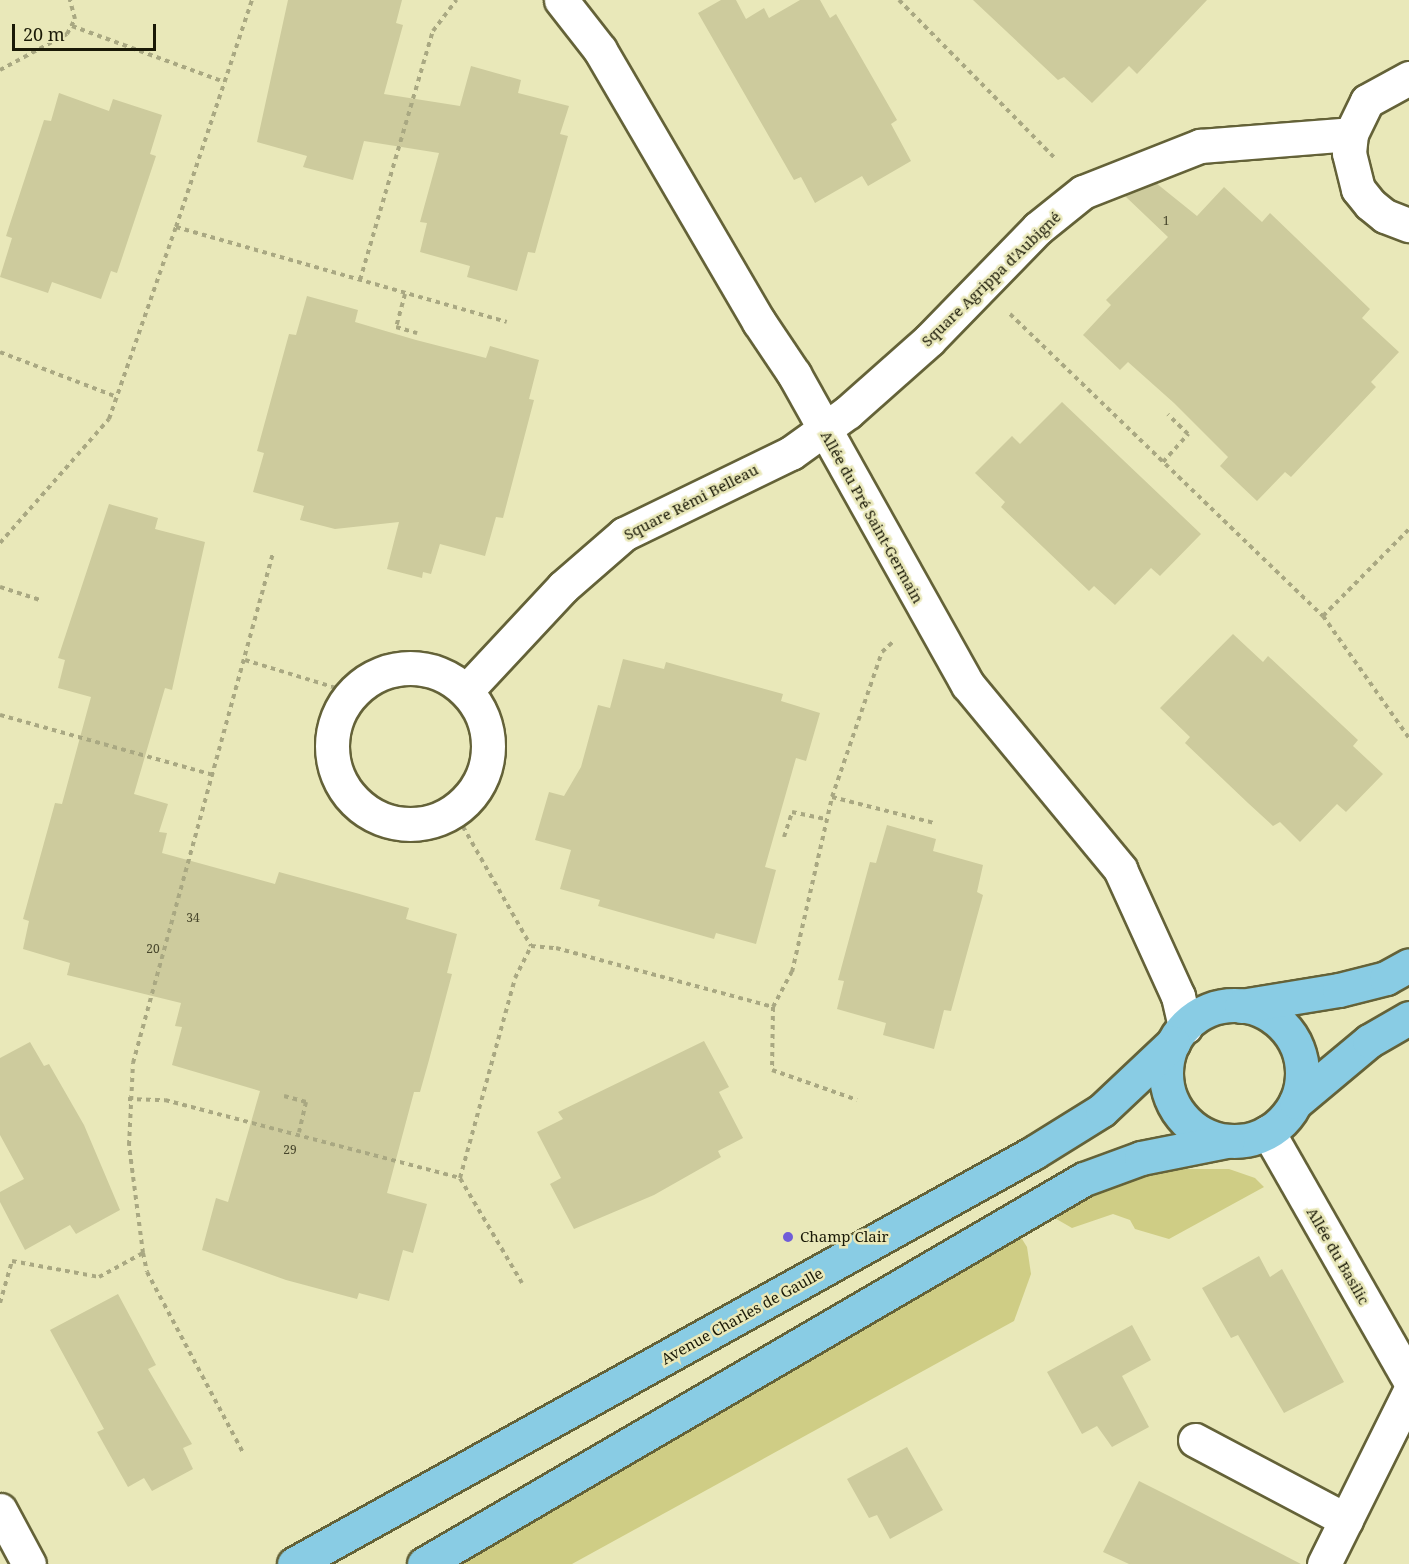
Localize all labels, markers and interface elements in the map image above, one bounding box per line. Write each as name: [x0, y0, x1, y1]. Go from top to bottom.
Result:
scale bar: [15, 12, 159, 50]
text: 20 m: [23, 22, 65, 46]
street label: Square Agrippa d'Aubigné: [918, 208, 1064, 350]
house number: 1: [1163, 214, 1169, 228]
street label: Allée du Pré Saint-Germain: [817, 428, 927, 606]
street label: Square Rémi Belleau: [621, 460, 761, 544]
house number: 34: [186, 911, 200, 925]
house number: 20: [146, 942, 160, 956]
house number: 29: [283, 1143, 297, 1157]
street label: Allée du Basilic: [1303, 1204, 1373, 1308]
place label: Champ Clair: [800, 1228, 889, 1246]
marker: Champ Clair: [781, 1230, 795, 1244]
street label: Avenue Charles de Gaulle: [658, 1264, 826, 1368]

